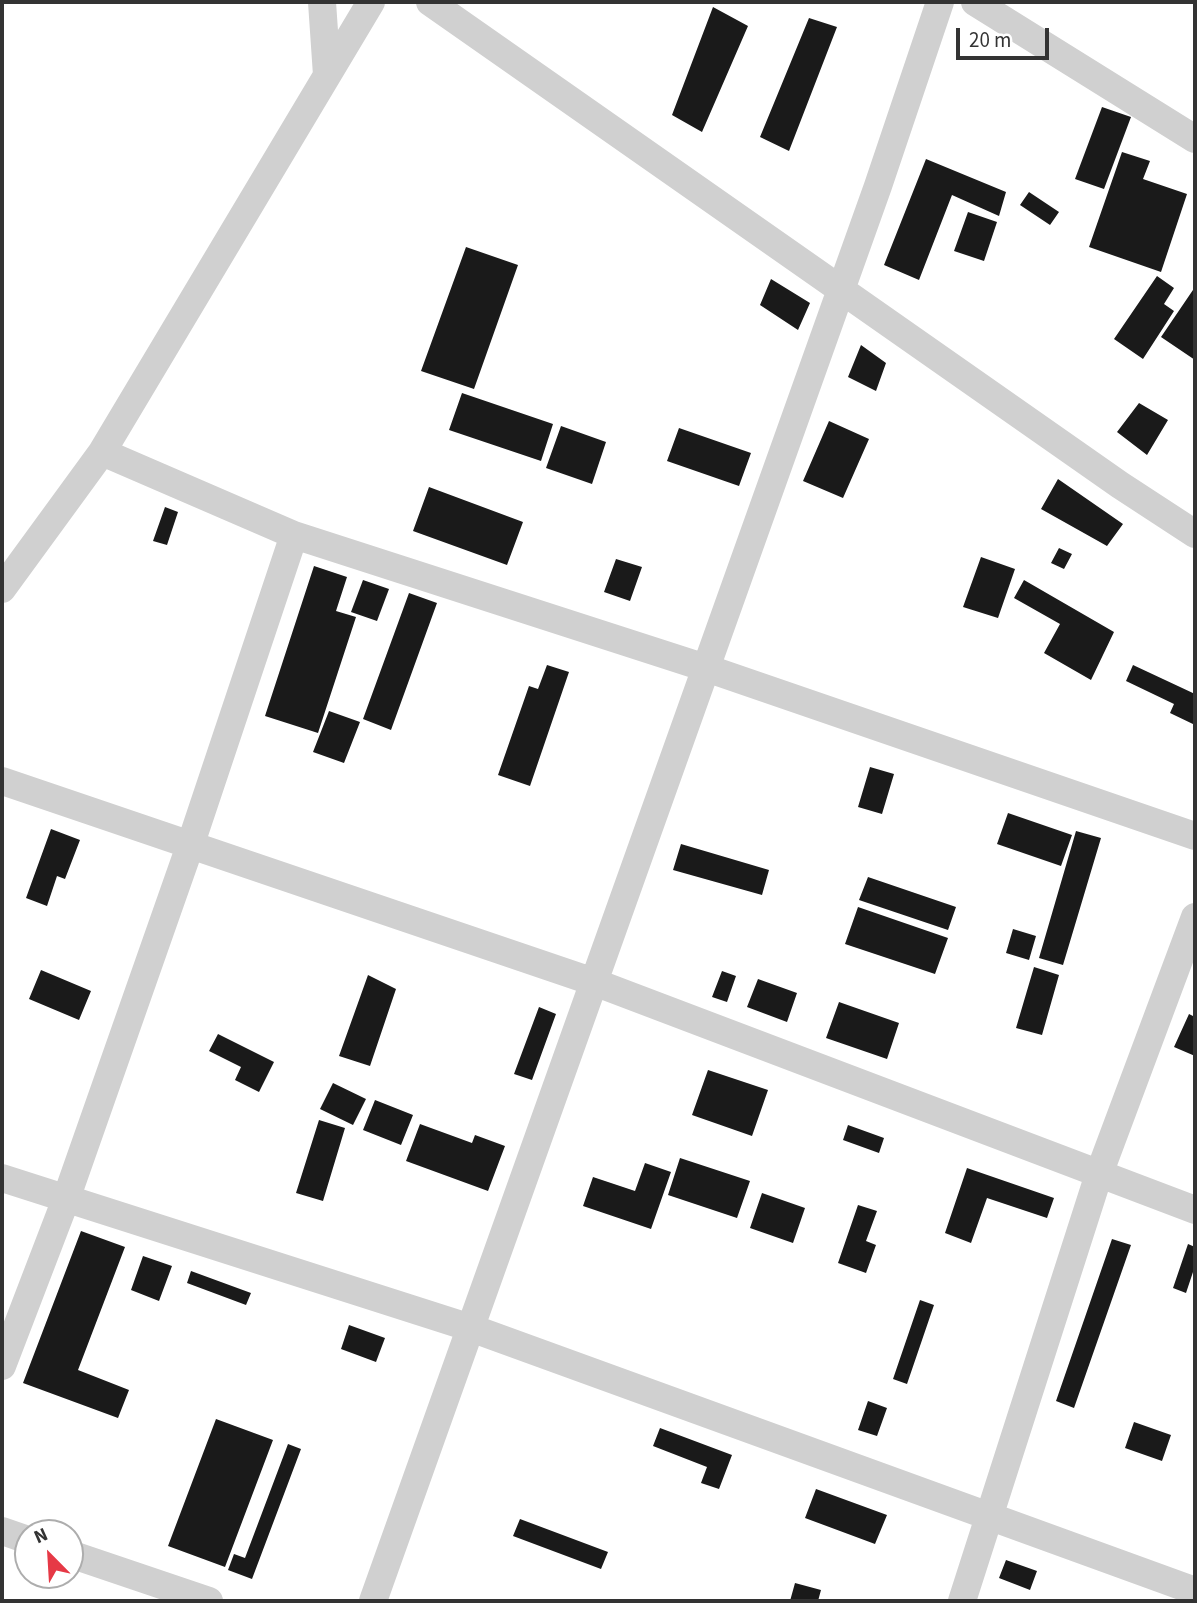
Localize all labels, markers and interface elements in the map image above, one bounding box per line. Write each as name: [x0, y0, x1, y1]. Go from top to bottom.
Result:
scale bar: [959, 14, 1052, 58]
text: 20 m: [969, 25, 1011, 55]
north arrow: [14, 1519, 84, 1589]
text: N: [30, 1521, 52, 1551]

